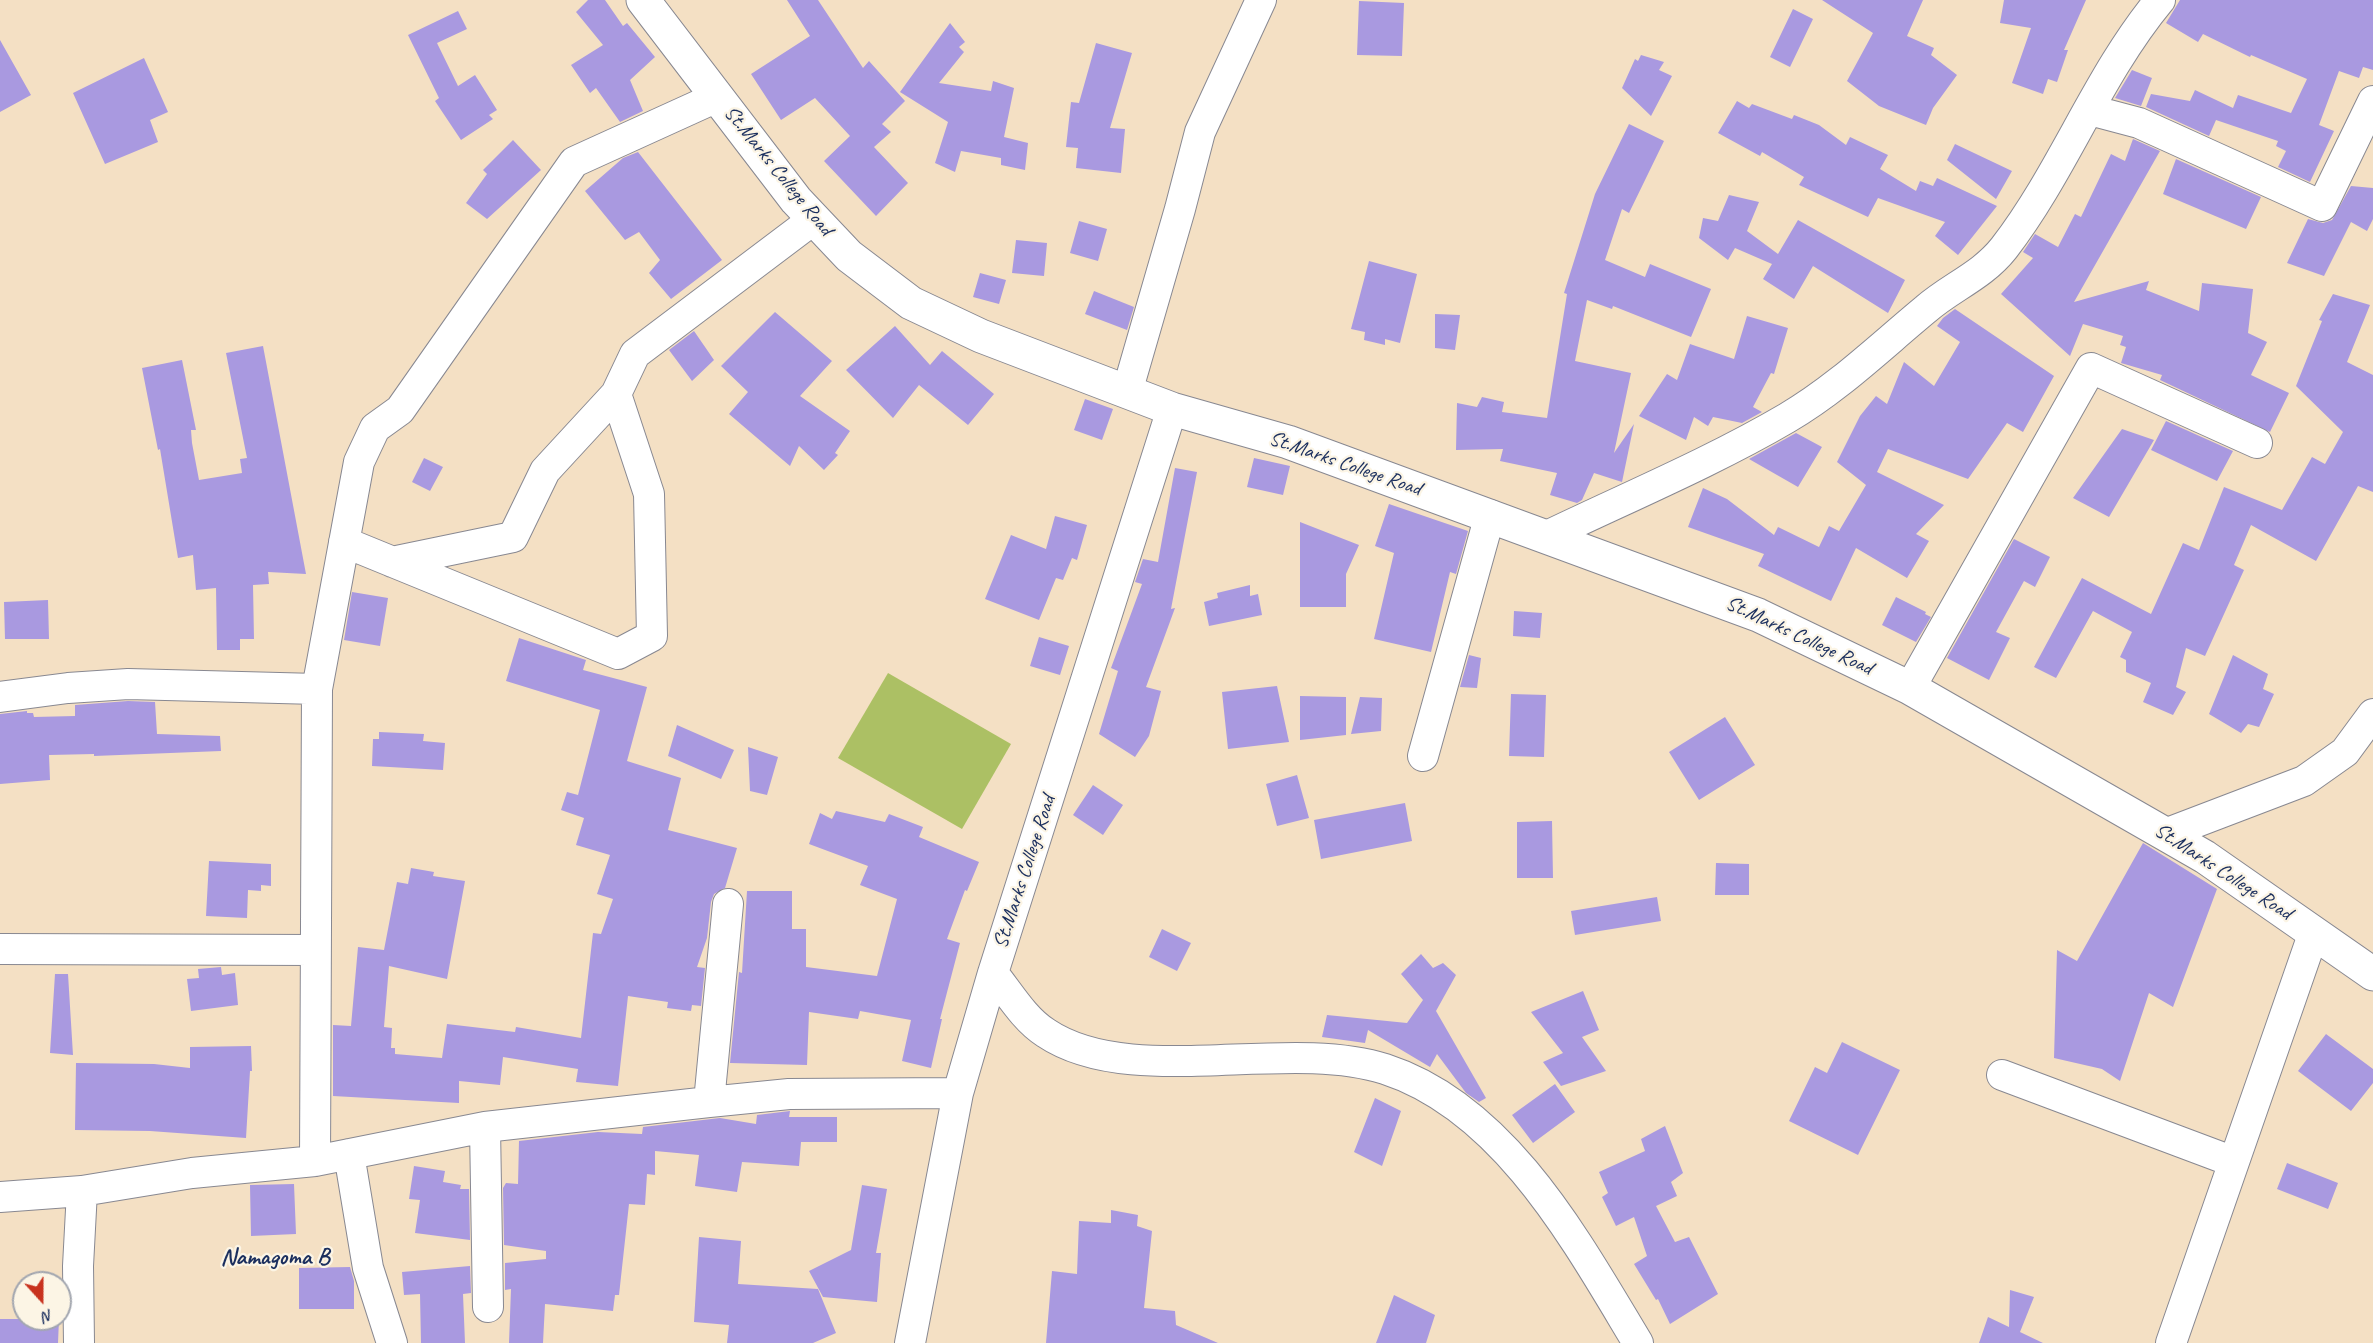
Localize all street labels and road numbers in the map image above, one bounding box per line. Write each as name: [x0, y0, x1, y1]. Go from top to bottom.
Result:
street label: St.Marks College Road: [718, 101, 838, 241]
street label: St.Marks College Road: [1266, 426, 1424, 502]
street label: St.Marks College Road: [1722, 591, 1876, 681]
street label: St.Marks College Road: [988, 792, 1062, 952]
street label: St.Marks College Road: [2149, 818, 2297, 926]

